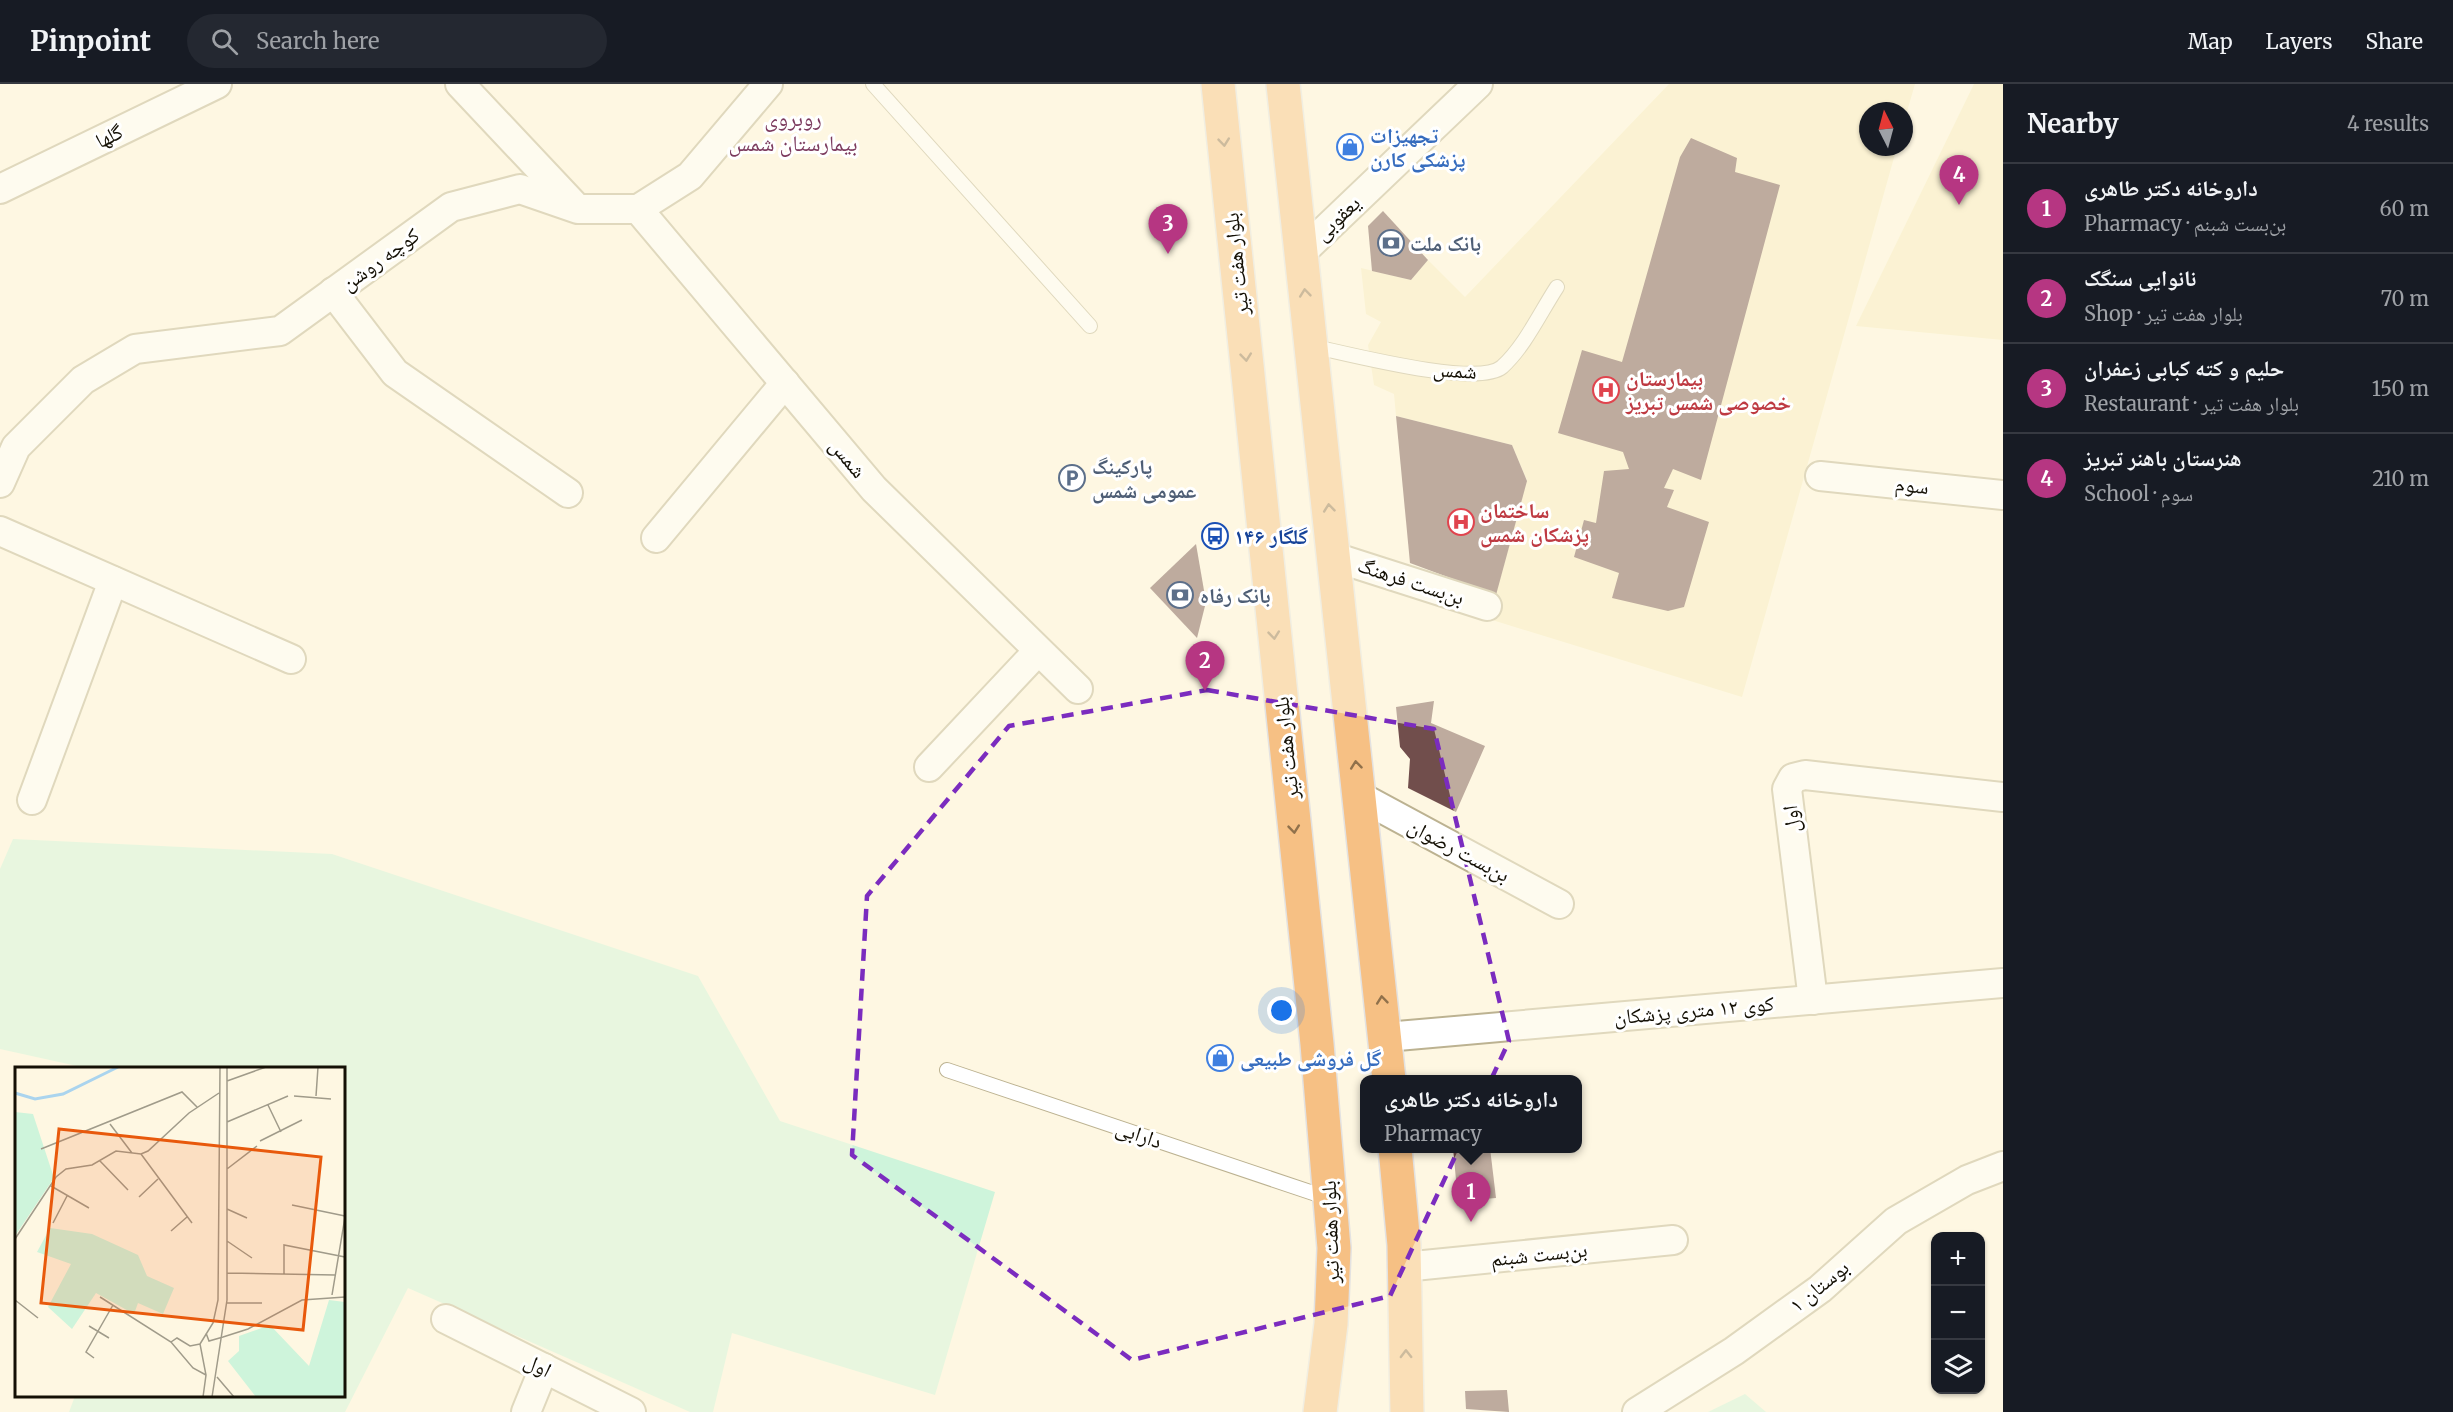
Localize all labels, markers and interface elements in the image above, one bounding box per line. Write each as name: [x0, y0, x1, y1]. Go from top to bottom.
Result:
search box: [187, 14, 607, 68]
text: Pinpoint: [30, 23, 151, 59]
icon: search: [208, 25, 241, 58]
text: Search here: [256, 27, 379, 55]
text: Map: [2188, 28, 2233, 55]
text: Layers: [2266, 28, 2333, 55]
text: Share: [2366, 28, 2423, 55]
north arrow: [1859, 102, 1913, 156]
district label: روبروی بیمارستان شمس: [728, 104, 858, 157]
text: Nearby: [2027, 107, 2119, 140]
text: 4 results: [2347, 111, 2429, 136]
street label: گلها: [91, 118, 127, 154]
place label: تجهیزات پزشکی کارن: [1370, 122, 1465, 173]
shop icon: تجهیزات پزشکی کارن: [1335, 132, 1365, 162]
one-way arrow: [1217, 138, 1230, 147]
pin: 4: [1940, 156, 1978, 205]
text: داروخانه دکتر طاهری: [2084, 174, 2258, 202]
street label: یعقوبی: [1308, 190, 1366, 246]
text: 1: [2042, 196, 2051, 221]
text: 60 m: [2379, 196, 2429, 221]
pin: 3: [1148, 204, 1188, 254]
street label: بلوار هفت تیر: [1217, 211, 1255, 318]
text: Pharmacy · بن‌بست شبنم: [2084, 211, 2286, 236]
street label: کوچه روشن: [335, 221, 425, 296]
bank icon: بانک ملت: [1376, 228, 1406, 258]
place label: بانک ملت: [1410, 230, 1481, 257]
text: نانوایی سنگک: [2084, 264, 2196, 292]
text: 2: [2041, 286, 2052, 311]
text: 70 m: [2381, 286, 2429, 311]
one-way arrow: [1300, 289, 1312, 298]
text: Shop · بلوار هفت تیر: [2084, 301, 2243, 326]
one-way arrow: [1239, 353, 1252, 362]
text: حلیم و کته کبابی زعفران: [2084, 354, 2284, 382]
street label: شمس: [1432, 355, 1478, 385]
place label: بیمارستان خصوصی شمس تبریز: [1625, 365, 1791, 416]
hospital icon: بیمارستان خصوصی شمس تبریز: [1591, 375, 1621, 405]
text: 3: [2041, 376, 2052, 401]
text: 150 m: [2372, 376, 2429, 401]
text: Restaurant · بلوار هفت تیر: [2084, 391, 2299, 416]
street label: شمس: [824, 433, 872, 483]
text: هنرستان باهنر تبریز: [2084, 444, 2242, 472]
place label: پارکینگ عمومی شمس: [1092, 453, 1197, 504]
parking icon: پارکینگ عمومی شمس: [1057, 463, 1087, 493]
text: 4: [2040, 466, 2053, 491]
text: 210 m: [2372, 466, 2429, 491]
street label: سوم: [1894, 470, 1930, 501]
text: School · سوم: [2084, 481, 2193, 506]
place label: ساختمان پزشکان شمس: [1480, 497, 1589, 548]
one-way arrow: [1323, 504, 1335, 513]
hospital icon: ساختمان پزشکان شمس: [1446, 507, 1476, 537]
bus stop icon: گلگار ۱۴۶: [1200, 521, 1230, 551]
place label: گلگار ۱۴۶: [1234, 523, 1308, 550]
street label: بن‌بست فرهنگ: [1354, 551, 1468, 611]
bank icon: بانک رفاه: [1165, 580, 1195, 610]
place label: بانک رفاه: [1200, 582, 1271, 609]
one-way arrow: [1267, 630, 1280, 639]
pin: 2: [1186, 642, 1224, 691]
street label: بلوار هفت تیر: [1267, 695, 1305, 802]
one-way arrow: [1350, 760, 1363, 769]
street label: اول: [1776, 804, 1806, 834]
street label: بن‌بست رضوان: [1403, 812, 1515, 888]
one-way arrow: [1287, 824, 1300, 833]
street label: کوی ۱۲ متری پزشکان: [1613, 990, 1775, 1030]
your location: [1267, 996, 1296, 1025]
one-way arrow: [1376, 996, 1388, 1005]
shop icon: گل فروشی طبیعی: [1205, 1043, 1235, 1073]
place label: گل فروشی طبیعی: [1240, 1045, 1381, 1072]
inset map: [15, 1067, 345, 1397]
popup: [1360, 1075, 1582, 1153]
text: داروخانه دکتر طاهری: [1384, 1085, 1558, 1113]
street label: دارابی: [1112, 1114, 1166, 1154]
text: Pharmacy: [1384, 1121, 1482, 1146]
pin: 1: [1452, 1172, 1490, 1222]
street label: بلوار هفت تیر: [1315, 1180, 1345, 1285]
map controls: [1931, 1232, 1985, 1394]
button: +: [1931, 1232, 1985, 1286]
street label: بن‌بست شبنم: [1489, 1236, 1589, 1273]
street label: بوستان ۱: [1784, 1254, 1854, 1318]
button: −: [1931, 1286, 1985, 1340]
button: layers: [1931, 1340, 1985, 1394]
street label: اول: [520, 1347, 556, 1383]
one-way arrow: [1399, 1349, 1412, 1358]

